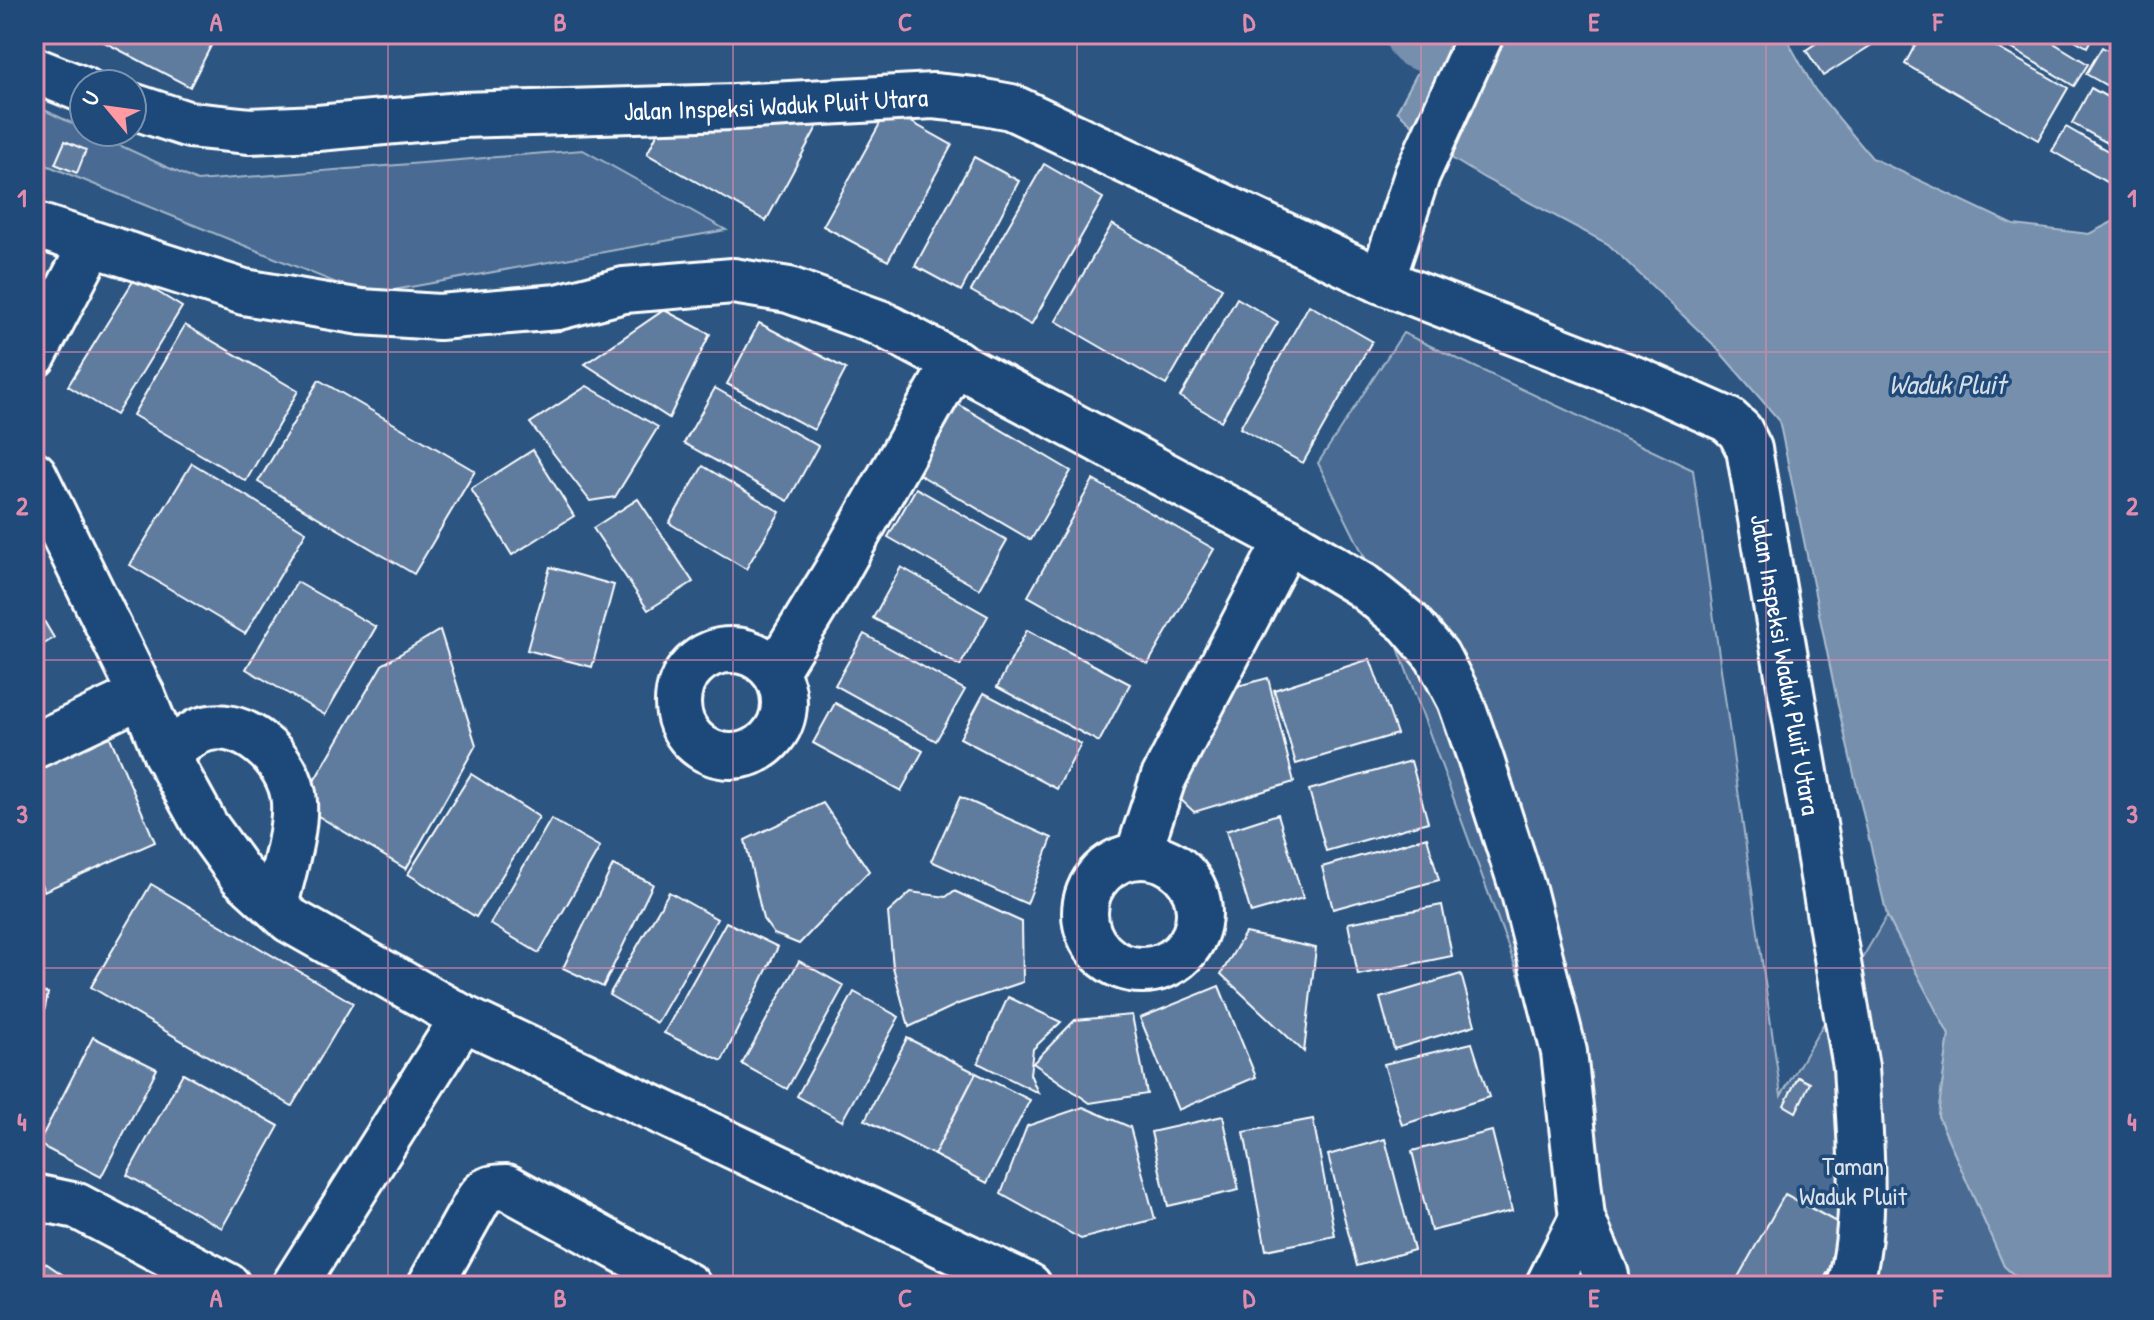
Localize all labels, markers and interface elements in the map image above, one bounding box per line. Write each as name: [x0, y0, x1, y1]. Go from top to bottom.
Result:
text: A: [210, 4, 223, 39]
text: B: [553, 4, 567, 39]
text: C: [898, 4, 912, 39]
text: D: [1243, 4, 1256, 39]
text: E: [1588, 4, 1600, 39]
text: F: [1932, 4, 1944, 39]
north arrow: [68, 68, 148, 148]
street label: Jalan Inspeksi Waduk Pluit Utara: [623, 79, 929, 128]
text: U: [74, 86, 107, 111]
text: 1: [17, 180, 27, 215]
text: 1: [2127, 180, 2137, 215]
water label: Waduk Pluit: [1889, 365, 2010, 403]
text: 2: [16, 488, 29, 523]
text: 2: [2126, 488, 2139, 523]
street label: Jalan Inspeksi Waduk Pluit Utara: [1743, 511, 1830, 817]
text: 3: [16, 796, 28, 831]
text: 3: [2126, 796, 2138, 831]
text: 4: [17, 1104, 27, 1139]
text: 4: [2127, 1104, 2137, 1139]
park label: Taman Waduk Pluit: [1799, 1148, 1908, 1213]
text: A: [210, 1280, 223, 1315]
text: B: [553, 1280, 567, 1315]
text: C: [898, 1280, 912, 1315]
text: D: [1243, 1280, 1256, 1315]
text: E: [1588, 1280, 1600, 1315]
text: F: [1932, 1280, 1944, 1315]

